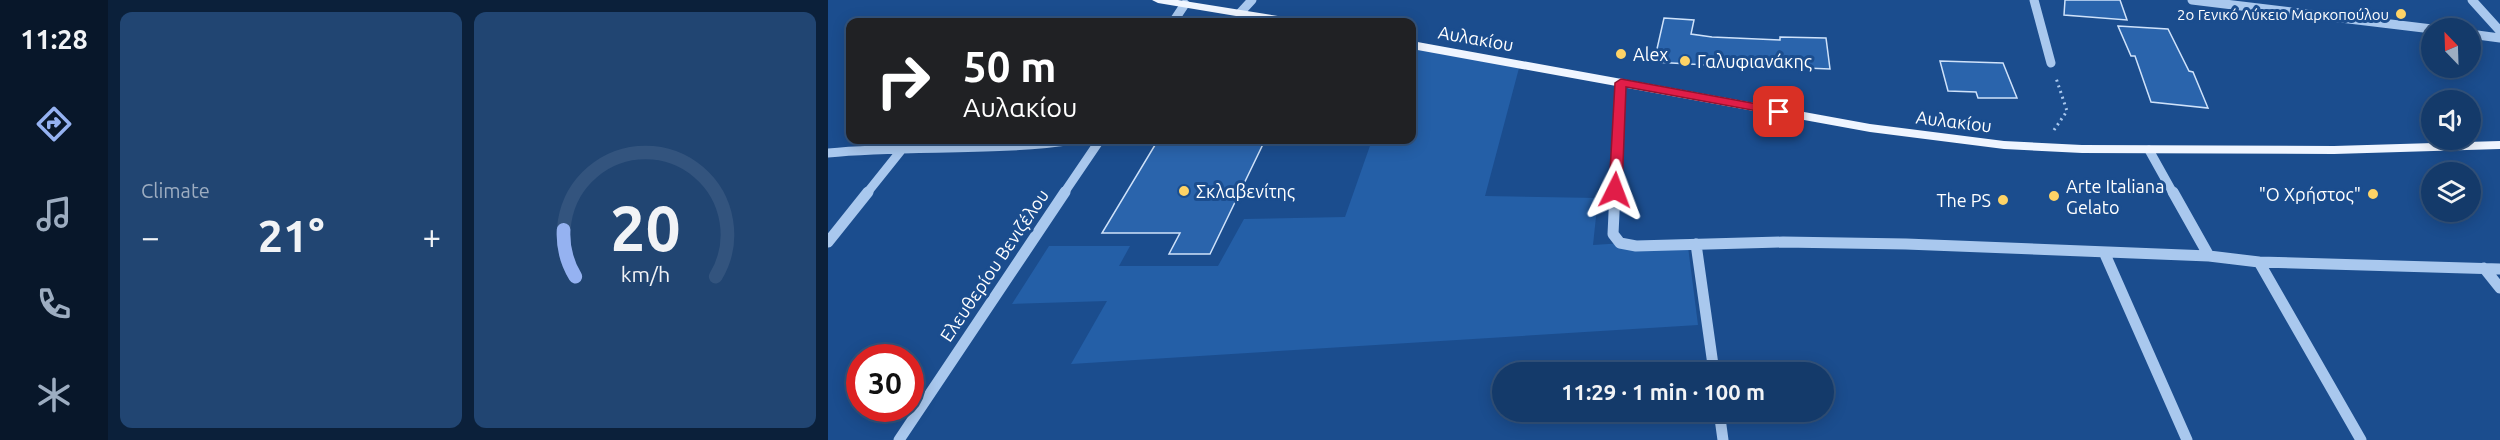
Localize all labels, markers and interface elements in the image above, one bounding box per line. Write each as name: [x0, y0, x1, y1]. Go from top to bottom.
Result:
place label: 2ο Γενικό Λύκειο Μαρκοπούλου: [2177, 6, 2389, 23]
marker: 2ο Γενικό Λύκειο Μαρκοπούλου: [2394, 7, 2408, 21]
north arrow: [2421, 18, 2481, 78]
map controls: [2421, 18, 2481, 222]
street label: Αυλακίου: [1437, 22, 1515, 54]
text: 11:28: [20, 24, 88, 54]
icon: right: [864, 42, 942, 120]
text: 50 m: [963, 43, 1057, 90]
place label: Alex: [1633, 44, 1668, 64]
marker: Alex: [1614, 47, 1628, 61]
place label: Γαλυφιανάκης: [1697, 51, 1812, 72]
marker: Γαλυφιανάκης: [1678, 54, 1692, 68]
pin: [1753, 86, 1804, 137]
button: sound: [2421, 90, 2481, 150]
text: Αυλακίου: [963, 92, 1078, 122]
icon: arrive: [1762, 95, 1795, 128]
icon: directions: [33, 103, 75, 145]
street label: Αυλακίου: [1915, 106, 1993, 136]
position arrow: [1583, 158, 1647, 222]
button: layers: [2421, 162, 2481, 222]
place label: Arte Italiana Gelato: [2066, 176, 2164, 217]
text: Climate: [141, 179, 210, 202]
place label: Σκλαβενίτης: [1196, 181, 1295, 202]
marker: Σκλαβενίτης: [1177, 184, 1191, 198]
place label: "Ο Χρήστος": [2259, 184, 2361, 205]
street label: Ελευθερίου Βενιζέλου: [936, 185, 1053, 345]
marker: "Ο Χρήστος": [2366, 187, 2380, 201]
marker: Arte Italiana Gelato: [2047, 189, 2061, 203]
place label: The PS: [1936, 190, 1991, 210]
icon: music: [33, 193, 75, 235]
text: 20: [610, 193, 680, 263]
marker: The PS: [1996, 193, 2010, 207]
text: 21°: [258, 210, 324, 261]
text: −: [141, 218, 160, 255]
text: +: [422, 218, 441, 255]
text: km/h: [620, 262, 670, 286]
icon: phone: [33, 283, 75, 325]
speed limit sign: 30: [846, 344, 924, 422]
icon: climate: [33, 374, 75, 416]
text: 11:29 · 1 min · 100 m: [1561, 379, 1765, 404]

